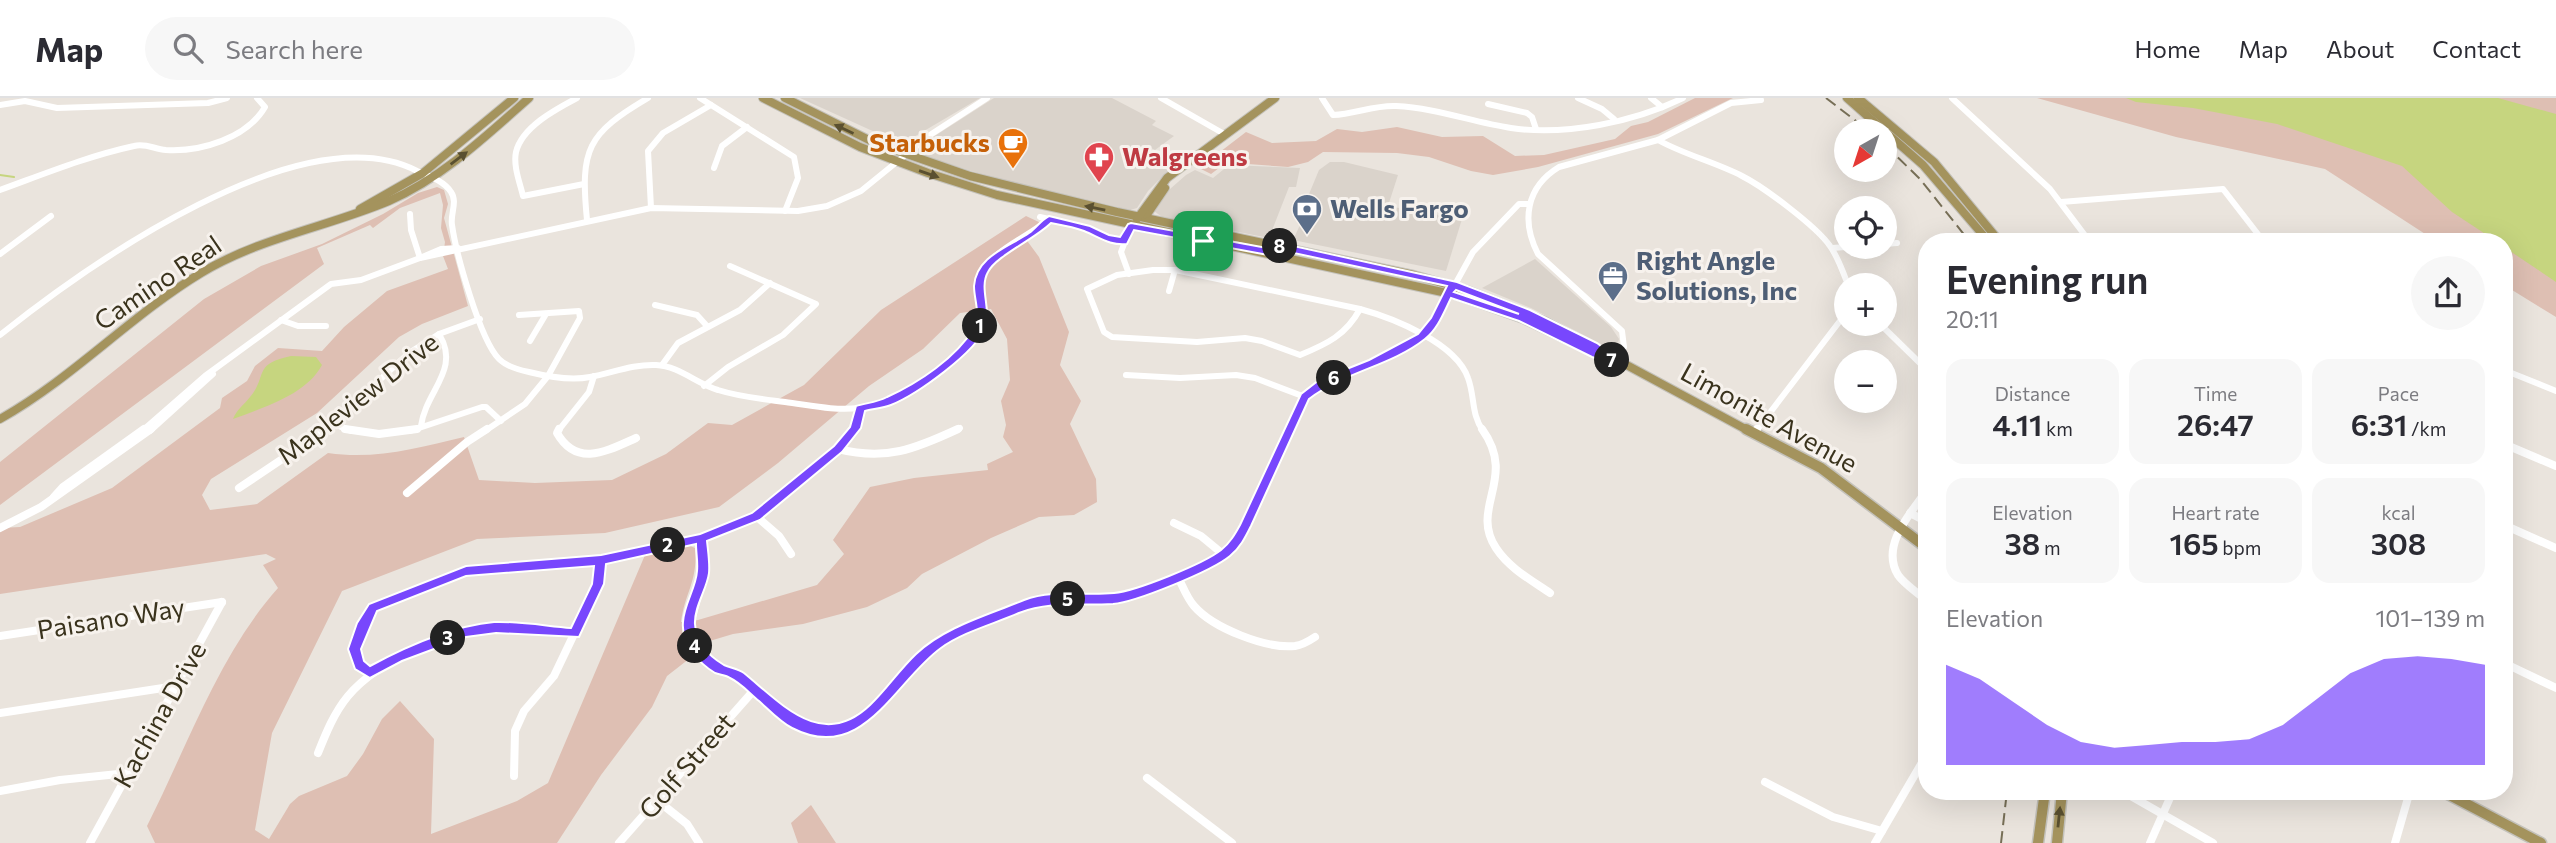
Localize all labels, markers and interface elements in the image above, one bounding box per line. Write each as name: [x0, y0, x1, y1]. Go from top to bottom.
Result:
search box: [145, 17, 635, 80]
text: Map: [35, 28, 103, 69]
icon: search: [169, 29, 207, 67]
text: Search here: [225, 33, 363, 64]
text: Home: [2135, 34, 2201, 63]
text: Map: [2239, 34, 2288, 63]
text: About: [2326, 34, 2394, 63]
text: Contact: [2432, 34, 2521, 63]
north arrow: [1834, 119, 1897, 182]
map controls: [1834, 119, 1897, 413]
one-way arrow: [834, 123, 854, 135]
place label: Starbucks: [869, 126, 990, 157]
cafe icon: Starbucks: [996, 126, 1030, 170]
pharmacy icon: Walgreens: [1082, 140, 1116, 184]
place label: Walgreens: [1122, 140, 1248, 171]
one-way arrow: [450, 151, 468, 165]
one-way arrow: [919, 169, 940, 180]
bank icon: Wells Fargo: [1290, 192, 1324, 236]
place label: Wells Fargo: [1330, 192, 1469, 223]
button: locate: [1834, 196, 1897, 259]
one-way arrow: [1084, 203, 1106, 214]
pin: [1173, 211, 1233, 271]
icon: arrive: [1184, 222, 1222, 260]
street label: Camino Real: [88, 228, 227, 336]
pin: 8: [1262, 228, 1298, 264]
text: 8: [1274, 234, 1285, 257]
place label: Right Angle Solutions, Inc: [1636, 244, 1797, 305]
text: Evening run: [1946, 255, 2149, 302]
button: share: [2411, 256, 2485, 330]
office icon: Right Angle Solutions, Inc: [1596, 259, 1630, 303]
button: +: [1834, 273, 1897, 336]
text: 20:11: [1946, 305, 1999, 333]
pin: 1: [962, 308, 998, 344]
text: 1: [975, 314, 984, 337]
street label: Mapleview Drive: [270, 325, 444, 470]
pin: 7: [1594, 342, 1630, 378]
text: 7: [1606, 348, 1617, 371]
button: −: [1834, 350, 1897, 413]
street label: Limonite Avenue: [1676, 355, 1863, 478]
pin: 6: [1316, 360, 1352, 396]
text: 6: [1328, 366, 1339, 389]
text: Distance: [1995, 382, 2070, 405]
text: Time: [2194, 382, 2237, 405]
text: Pace: [2378, 382, 2419, 405]
text: 4.11: [1992, 405, 2042, 442]
text: 26:47: [2177, 405, 2254, 442]
text: 6:31: [2351, 405, 2407, 442]
text: km: [2042, 417, 2073, 440]
text: /km: [2407, 417, 2446, 440]
text: Elevation: [1992, 501, 2073, 524]
text: Heart rate: [2171, 501, 2260, 524]
text: kcal: [2381, 501, 2416, 524]
text: 38: [2004, 524, 2040, 561]
text: 165: [2170, 524, 2219, 561]
text: 308: [2371, 524, 2426, 561]
pin: 2: [650, 528, 686, 562]
text: 2: [662, 533, 673, 556]
text: m: [2040, 536, 2061, 559]
text: bpm: [2219, 536, 2261, 559]
pin: 5: [1050, 582, 1086, 616]
text: 5: [1062, 587, 1073, 610]
street label: Paisano Way: [35, 591, 187, 645]
text: Elevation: [1946, 604, 2043, 632]
text: 101–139 m: [2375, 604, 2485, 632]
pin: 3: [430, 620, 466, 656]
text: 3: [442, 626, 453, 649]
pin: 4: [678, 628, 712, 664]
text: 4: [689, 634, 700, 657]
street label: Kachina Drive: [106, 636, 211, 793]
street label: Golf Street: [632, 706, 740, 824]
one-way arrow: [2054, 806, 2065, 828]

